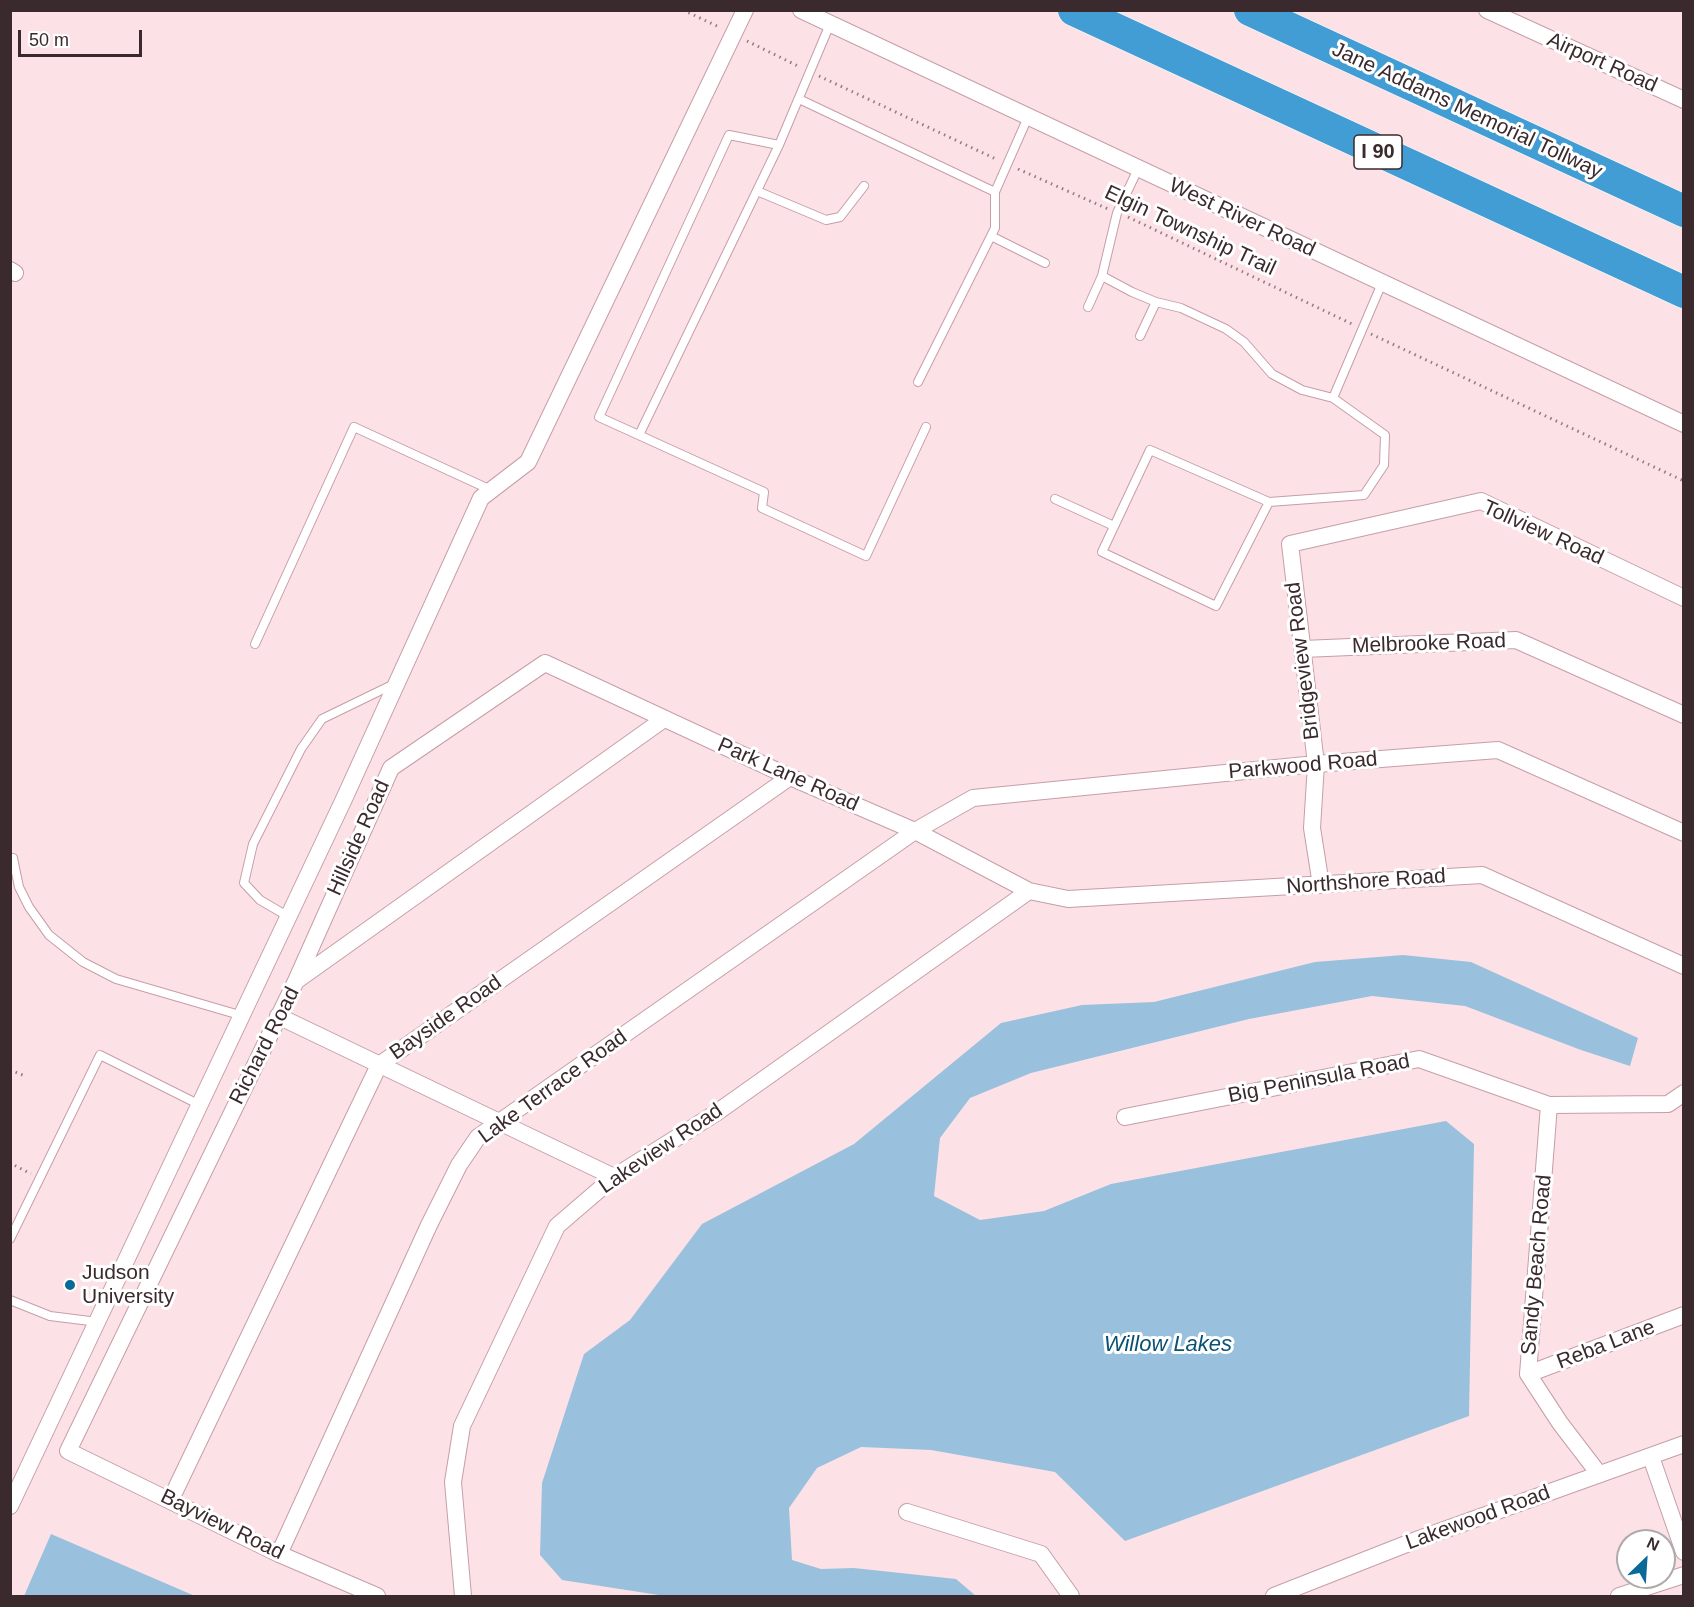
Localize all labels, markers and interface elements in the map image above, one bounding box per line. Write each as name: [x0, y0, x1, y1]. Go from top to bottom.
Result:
scale bar: [21, 18, 146, 56]
street label: Airport Road: [1543, 28, 1661, 98]
text: 50 m: [29, 30, 69, 50]
street label: Jane Addams Memorial Tollway: [1328, 37, 1606, 185]
road number: I 90: [1354, 135, 1402, 169]
street label: West River Road: [1165, 173, 1319, 263]
street label: Elgin Township Trail: [1100, 180, 1280, 282]
street label: Tollview Road: [1479, 495, 1607, 571]
street label: Bridgeview Road: [1281, 581, 1325, 741]
street label: Melbrooke Road: [1352, 629, 1506, 659]
street label: Park Lane Road: [714, 733, 862, 817]
street label: Parkwood Road: [1227, 747, 1379, 785]
street label: Hillside Road: [322, 776, 396, 900]
street label: Northshore Road: [1285, 864, 1447, 900]
street label: Bayside Road: [385, 970, 507, 1066]
street label: Richard Road: [225, 983, 305, 1109]
street label: Lake Terrace Road: [474, 1025, 632, 1149]
street label: Big Peninsula Road: [1226, 1049, 1412, 1109]
street label: Lakeview Road: [594, 1098, 728, 1200]
street label: Sandy Beach Road: [1517, 1174, 1557, 1356]
place label: Judson University: [82, 1260, 174, 1310]
marker: Judson University: [63, 1278, 77, 1292]
street label: Reba Lane: [1554, 1315, 1658, 1375]
water label: Willow Lakes: [1104, 1332, 1232, 1358]
street label: Lakewood Road: [1402, 1480, 1554, 1556]
street label: Bayview Road: [156, 1484, 288, 1566]
north arrow: [1616, 1529, 1676, 1589]
text: N: [1644, 1534, 1662, 1554]

